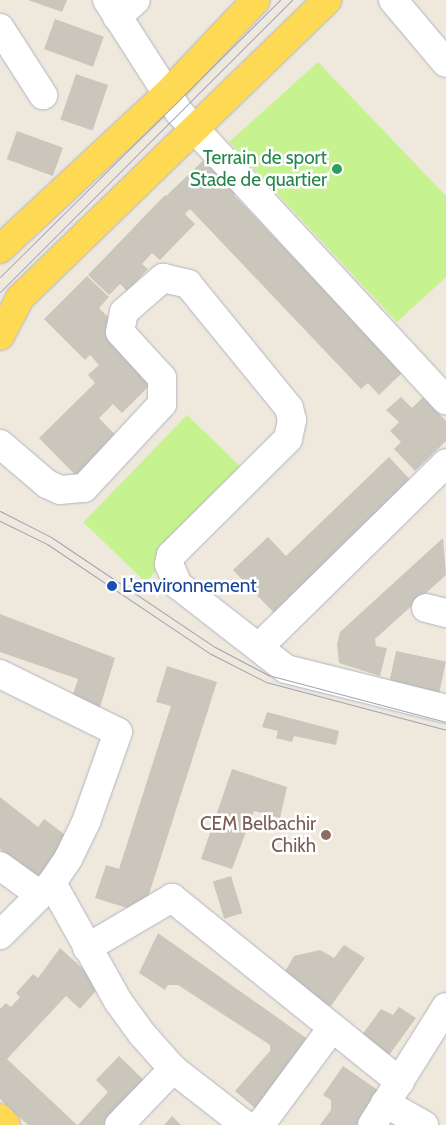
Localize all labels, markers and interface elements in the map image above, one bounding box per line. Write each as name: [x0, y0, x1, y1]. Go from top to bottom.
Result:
place label: Terrain de sport Stade de quartier: [190, 147, 327, 191]
marker: Terrain de sport Stade de quartier: [331, 163, 343, 175]
place label: L'environnement: [122, 575, 257, 597]
marker: L'environnement: [106, 580, 118, 592]
place label: CEM Belbachir Chikh: [200, 813, 316, 857]
marker: CEM Belbachir Chikh: [320, 829, 332, 841]

